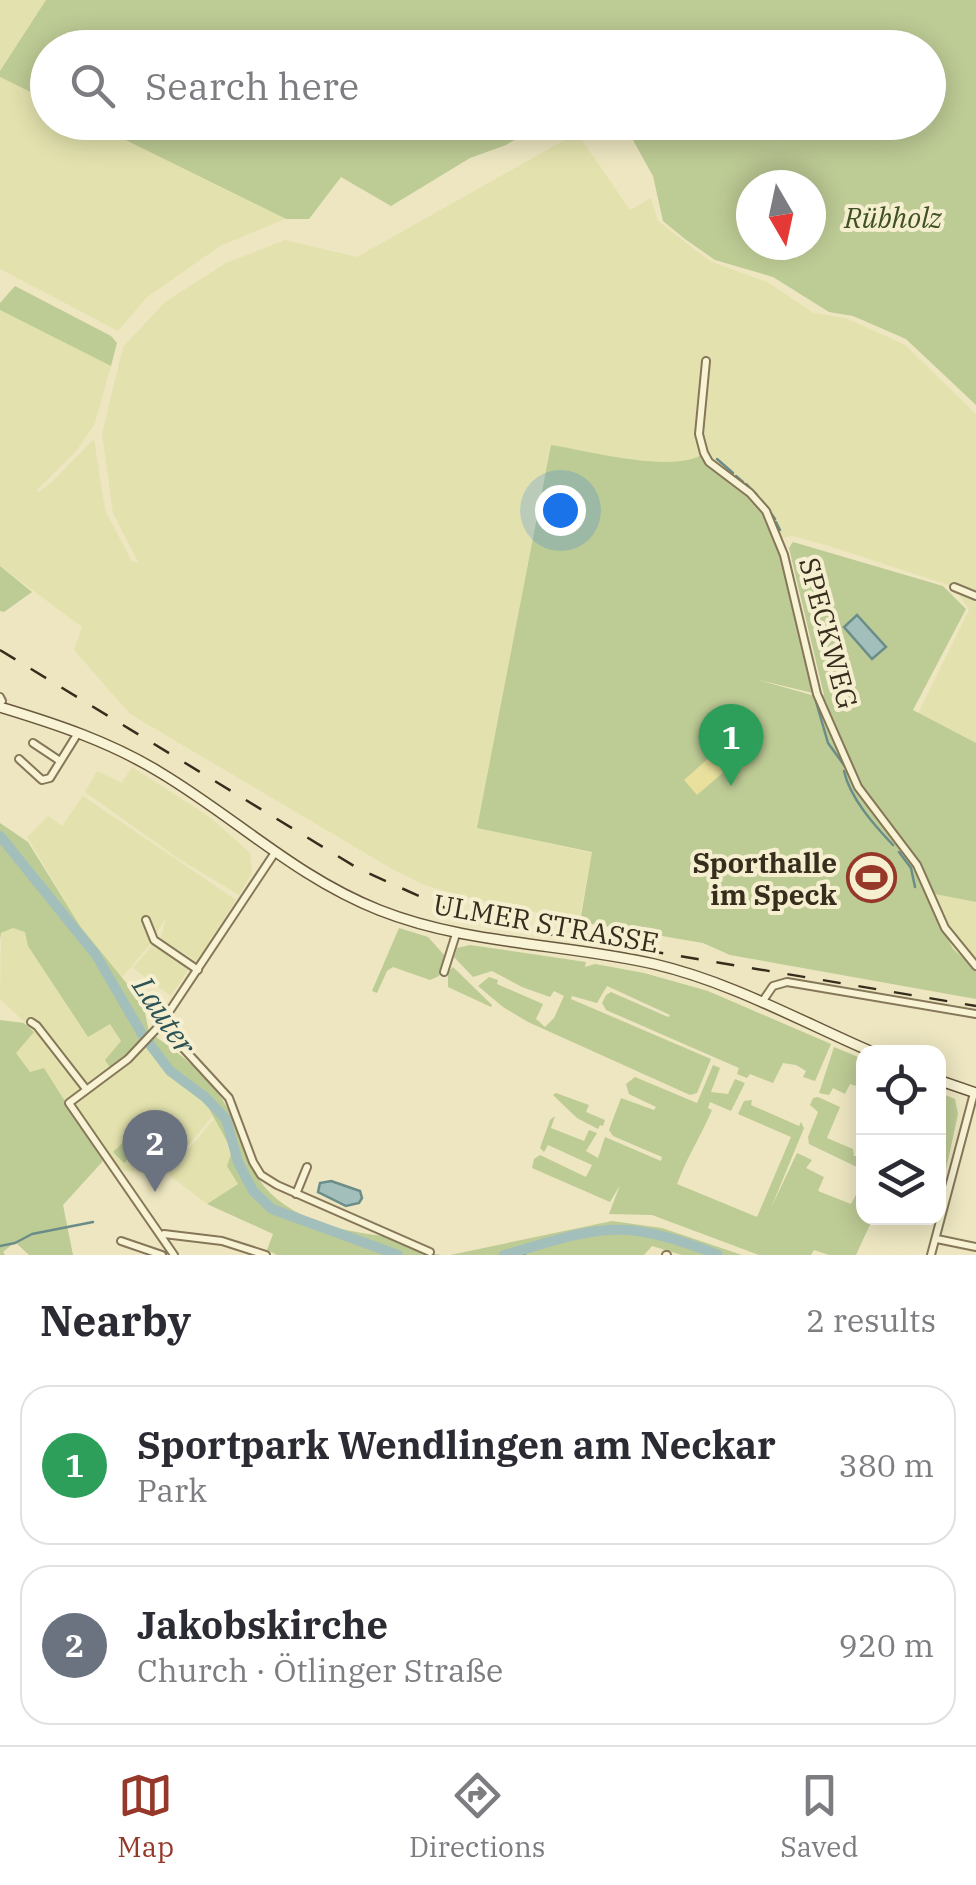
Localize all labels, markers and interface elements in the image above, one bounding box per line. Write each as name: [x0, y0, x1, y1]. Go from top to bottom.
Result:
search box: [30, 30, 946, 140]
icon: search: [65, 58, 120, 113]
text: Search here: [145, 61, 359, 110]
north arrow: [736, 170, 826, 260]
park label: Rübholz: [843, 199, 942, 236]
your location: [535, 485, 586, 536]
street label: SPECKWEG: [791, 553, 867, 713]
pin: 1: [698, 704, 764, 786]
place label: Sporthalle im Speck: [692, 844, 838, 913]
sports icon: Sporthalle im Speck: [846, 852, 898, 904]
street label: ULMER STRASSE: [430, 885, 662, 961]
water label: Lauter: [124, 968, 206, 1062]
map controls: [856, 1045, 946, 1225]
button: locate: [856, 1045, 946, 1135]
pin: 2: [122, 1110, 188, 1192]
button: layers: [856, 1135, 946, 1225]
text: Nearby: [40, 1293, 191, 1348]
text: 2 results: [806, 1299, 936, 1341]
text: Sportpark Wendlingen am Neckar: [137, 1420, 776, 1469]
text: 1: [65, 1444, 84, 1486]
text: 380 m: [838, 1444, 934, 1486]
text: Park: [137, 1469, 207, 1511]
text: Jakobskirche: [137, 1600, 388, 1649]
text: 2: [65, 1624, 84, 1666]
text: 920 m: [838, 1624, 934, 1666]
text: Church · Ötlinger Straße: [137, 1649, 503, 1691]
tab: Map: [117, 1768, 174, 1865]
tab: Directions: [409, 1768, 545, 1865]
tab: Saved: [780, 1768, 859, 1865]

